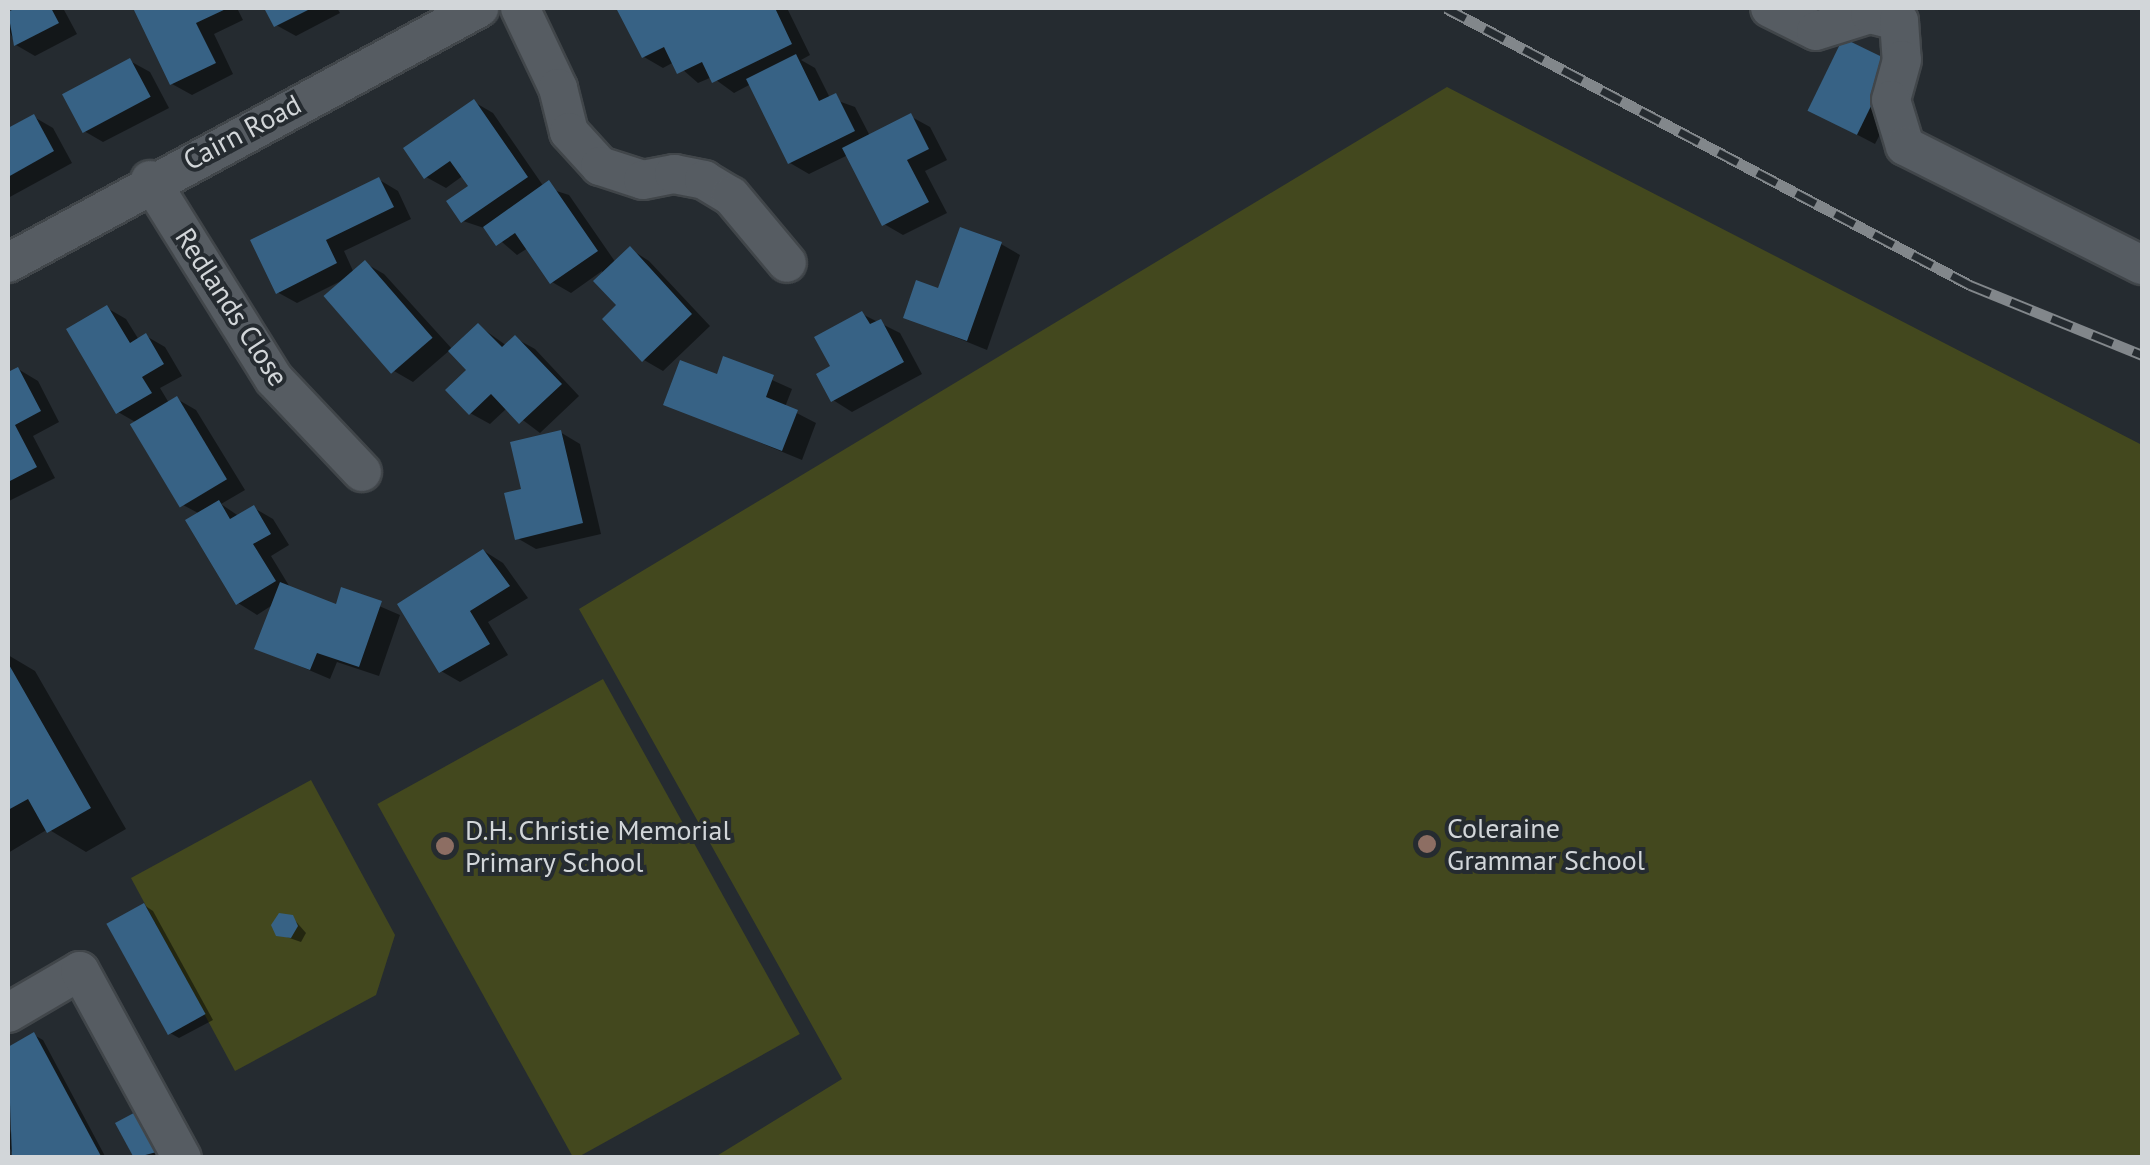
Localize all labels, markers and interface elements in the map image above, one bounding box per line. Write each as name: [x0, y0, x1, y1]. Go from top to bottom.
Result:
street label: Cairn Road: [177, 87, 307, 177]
street label: Redlands Close: [168, 222, 296, 392]
place label: Coleraine Grammar School: [1447, 811, 1645, 877]
place label: D.H. Christie Memorial Primary School: [465, 813, 733, 879]
marker: Coleraine Grammar School: [1416, 833, 1438, 855]
marker: D.H. Christie Memorial Primary School: [434, 835, 456, 857]

